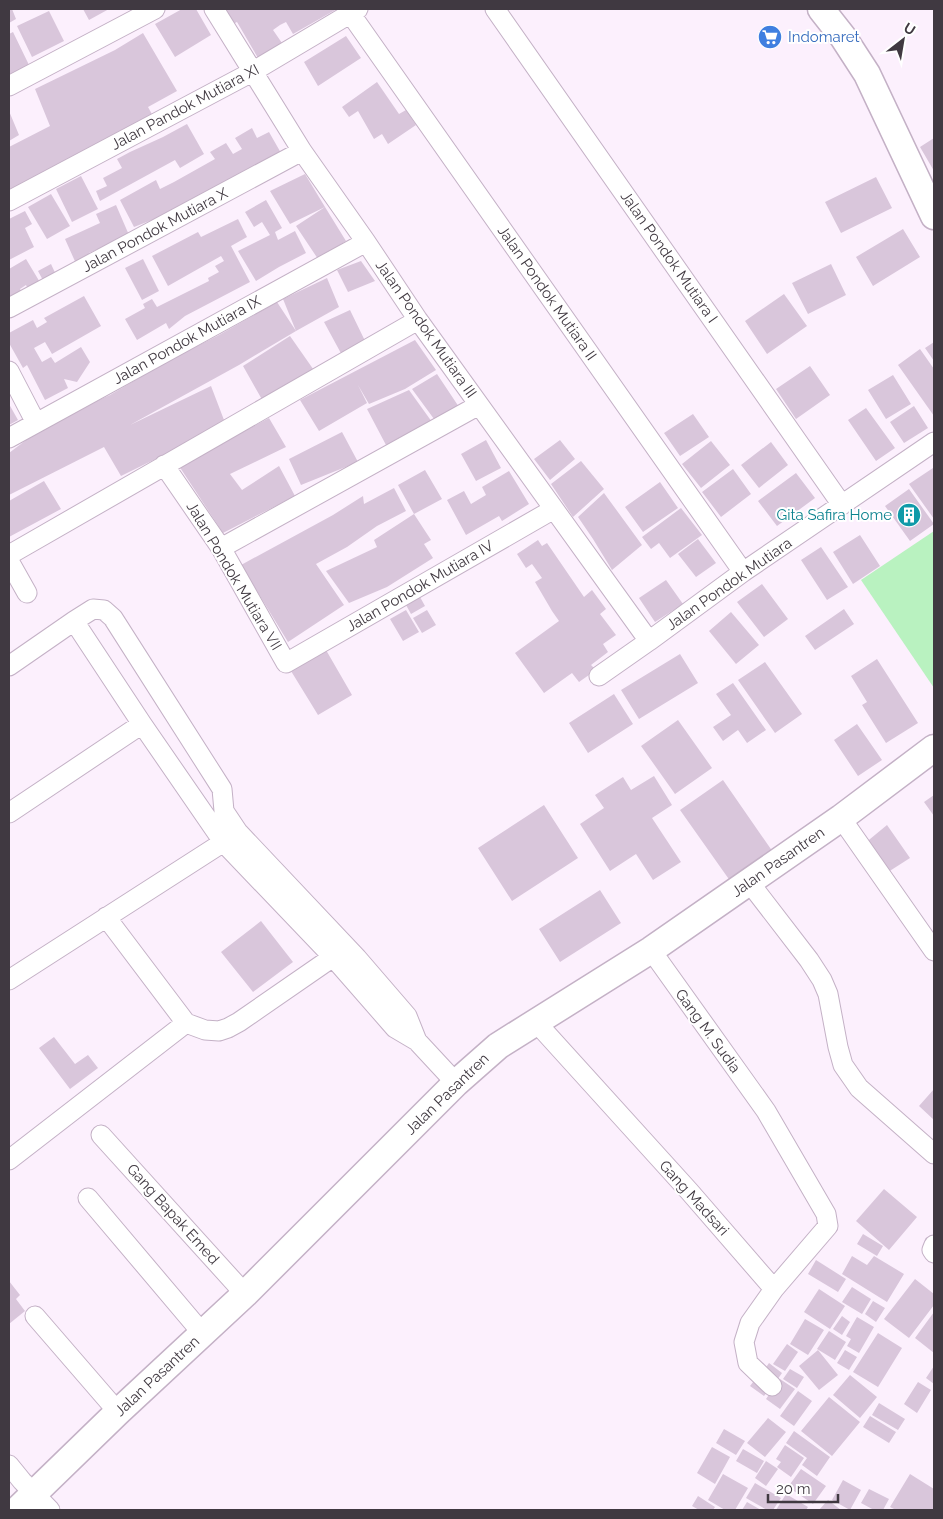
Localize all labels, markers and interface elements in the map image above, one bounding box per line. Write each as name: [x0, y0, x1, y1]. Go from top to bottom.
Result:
north arrow: [878, 15, 928, 65]
text: U: [901, 19, 918, 38]
supermarket icon: Indomaret: [757, 24, 783, 50]
place label: Indomaret: [788, 28, 859, 46]
street label: Jalan Pandok Mutiara XI: [108, 60, 262, 154]
street label: Jalan Pondok Mutiara X: [79, 184, 231, 276]
street label: Jalan Pondok Mutiara I: [617, 188, 721, 326]
street label: Jalan Pondok Mutiara II: [494, 222, 600, 364]
street label: Jalan Pondok Mutiara III: [372, 257, 480, 401]
street label: Jalan Pondok Mutiara IX: [110, 292, 264, 388]
street label: Jalan Pondok Mutiara VII: [183, 499, 285, 653]
building icon: Gita Safira Home: [896, 502, 922, 528]
place label: Gita Safira Home: [776, 506, 892, 524]
street label: Jalan Pondok Mutiara: [663, 534, 795, 634]
street label: Jalan Pondok Mutiara IV: [343, 537, 497, 635]
street label: Jalan Pasantren: [728, 823, 828, 901]
street label: Gang M. Sudia: [672, 986, 744, 1076]
street label: Jalan Pasantren: [401, 1050, 493, 1138]
street label: Gang Madsari: [655, 1157, 733, 1239]
street label: Gang Bapak Emed: [123, 1160, 223, 1268]
street label: Jalan Pasantren: [111, 1332, 203, 1420]
scale bar: [768, 1472, 838, 1504]
text: 20 m: [776, 1480, 811, 1498]

